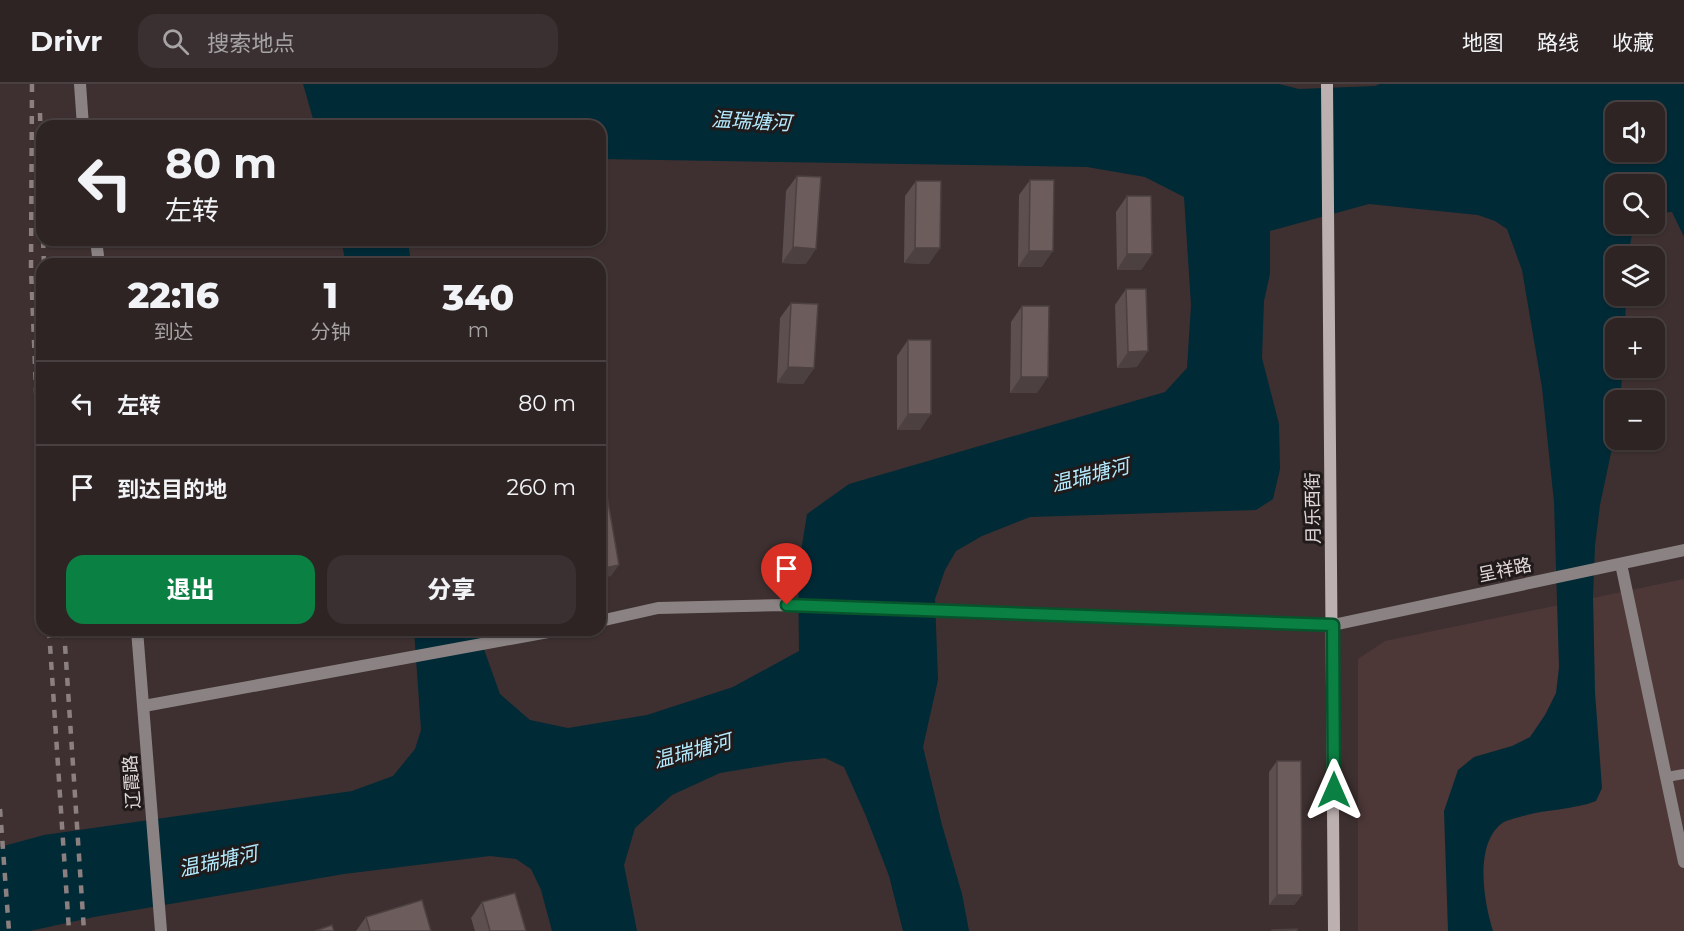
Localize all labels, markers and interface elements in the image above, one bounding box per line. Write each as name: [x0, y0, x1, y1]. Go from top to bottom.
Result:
search box: [138, 14, 558, 68]
text: Drivr: [30, 24, 102, 58]
icon: search: [159, 25, 192, 58]
text: 搜索地点: [207, 30, 295, 57]
text: 地图: [1462, 30, 1504, 55]
text: 路线: [1537, 30, 1579, 55]
text: 收藏: [1612, 30, 1654, 55]
map controls: [1605, 102, 1665, 450]
button: sound: [1605, 102, 1665, 162]
water label: 温瑞塘河: [710, 107, 796, 135]
text: 80 m: [165, 137, 277, 189]
icon: left: [66, 144, 144, 222]
button: search: [1605, 174, 1665, 234]
text: 左转: [165, 194, 219, 227]
button: layers: [1605, 246, 1665, 306]
text: 22:16: [128, 273, 219, 317]
text: 1: [324, 273, 338, 317]
text: 340: [443, 275, 514, 319]
text: m: [468, 318, 489, 342]
button: +: [1605, 318, 1665, 378]
text: 到达: [153, 320, 193, 344]
text: 分钟: [311, 320, 351, 344]
icon: left: [66, 387, 99, 420]
text: 80 m: [518, 390, 576, 417]
button: −: [1605, 390, 1665, 450]
text: 左转: [117, 392, 161, 419]
water label: 温瑞塘河: [1048, 453, 1136, 496]
icon: arrive: [66, 471, 99, 504]
street label: 月乐西街: [1301, 472, 1325, 544]
text: 260 m: [506, 474, 576, 501]
text: 到达目的地: [117, 476, 227, 503]
pin: [761, 543, 812, 605]
icon: arrive: [770, 552, 803, 585]
street label: 呈祥路: [1476, 554, 1534, 586]
button: 退出: [66, 555, 315, 624]
button: 分享: [327, 555, 576, 624]
water label: 温瑞塘河: [650, 728, 738, 773]
street label: 辽霞路: [119, 754, 145, 810]
position arrow: [1302, 758, 1366, 822]
water label: 温瑞塘河: [176, 840, 264, 881]

